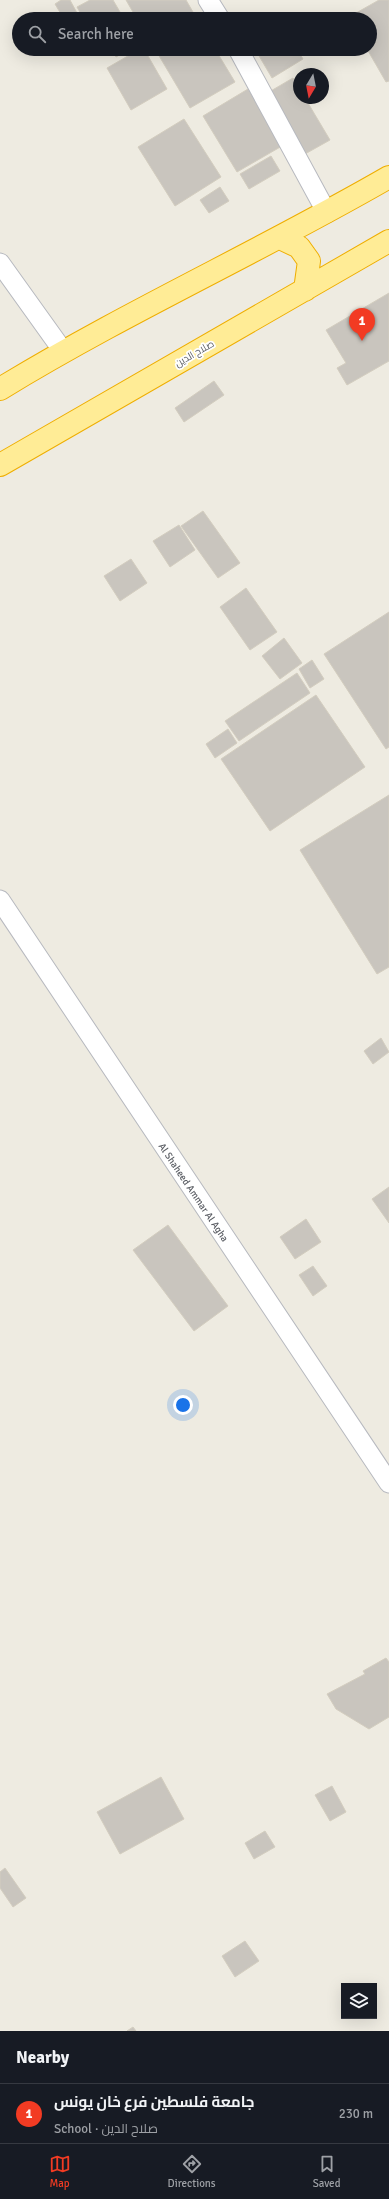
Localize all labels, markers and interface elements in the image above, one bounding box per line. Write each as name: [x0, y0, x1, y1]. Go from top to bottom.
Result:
search box: [12, 12, 377, 56]
icon: search: [26, 23, 48, 45]
text: Search here: [58, 25, 134, 43]
north arrow: [293, 68, 329, 104]
pin: 1: [349, 308, 375, 341]
street label: صلاح الدين: [173, 338, 216, 370]
street label: Al Shaheed Ammar Al Agha: [156, 1141, 231, 1244]
your location: [173, 1395, 193, 1415]
map controls: [341, 1983, 377, 2019]
button: layers: [341, 1983, 377, 2019]
text: Nearby: [16, 2047, 69, 2068]
text: جامعة فلسطين فرع خان يونس: [54, 2093, 255, 2111]
text: 1: [25, 2106, 33, 2122]
text: 230 m: [339, 2106, 373, 2122]
text: School · صلاح الدين: [54, 2121, 158, 2137]
tab: Map: [49, 2153, 71, 2190]
tab: Directions: [168, 2153, 216, 2190]
tab: Saved: [313, 2153, 340, 2190]

